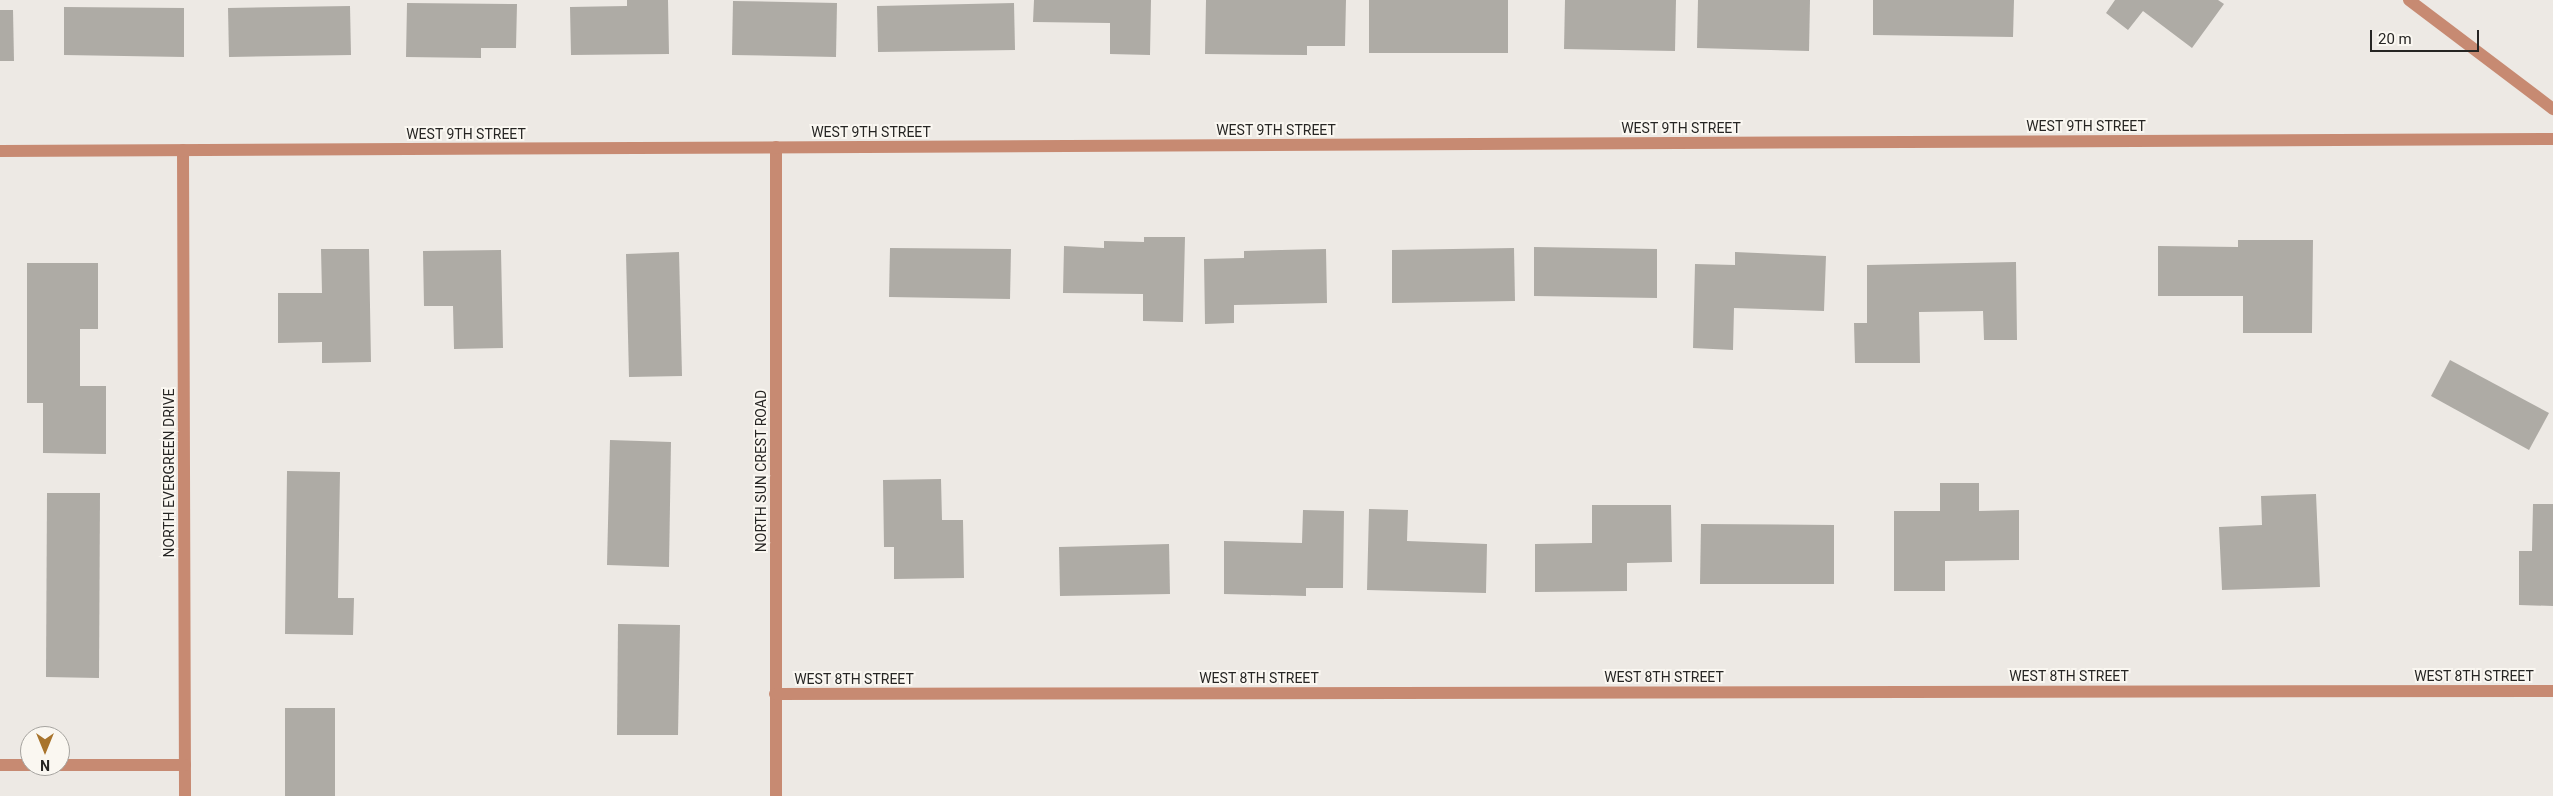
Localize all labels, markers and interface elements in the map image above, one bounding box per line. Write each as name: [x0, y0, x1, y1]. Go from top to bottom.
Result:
scale bar: [2373, 20, 2482, 52]
text: 20 m: [2378, 30, 2412, 48]
street label: WEST 9TH STREET: [2026, 118, 2146, 134]
street label: WEST 9TH STREET: [1621, 120, 1741, 136]
street label: WEST 9TH STREET: [1216, 122, 1336, 138]
street label: WEST 9TH STREET: [811, 124, 931, 140]
street label: WEST 9TH STREET: [406, 126, 526, 142]
street label: NORTH EVERGREEN DRIVE: [161, 389, 177, 557]
street label: NORTH SUN CREST ROAD: [753, 390, 769, 552]
street label: WEST 8TH STREET: [2009, 668, 2129, 684]
street label: WEST 8TH STREET: [2414, 668, 2534, 684]
street label: WEST 8TH STREET: [1604, 669, 1724, 685]
street label: WEST 8TH STREET: [1199, 670, 1319, 686]
street label: WEST 8TH STREET: [794, 671, 914, 687]
north arrow: [20, 726, 70, 776]
text: N: [40, 757, 50, 773]

